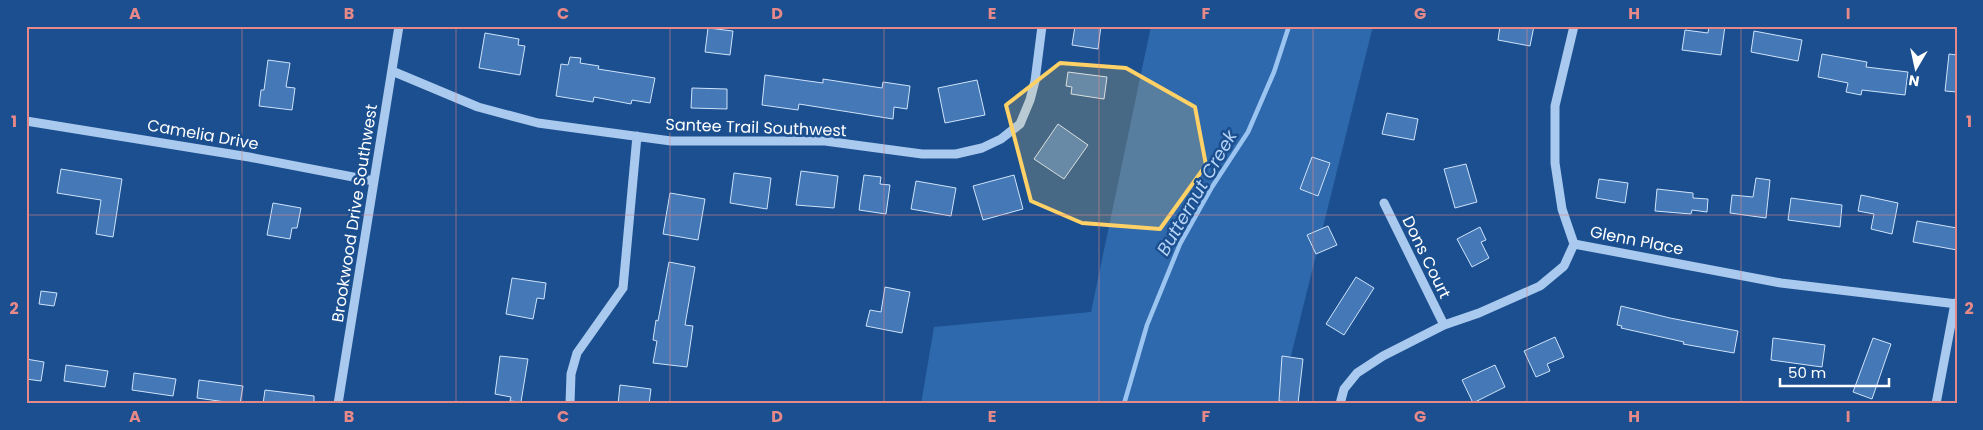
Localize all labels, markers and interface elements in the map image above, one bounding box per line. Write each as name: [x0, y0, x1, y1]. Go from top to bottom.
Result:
text: A: [129, 2, 141, 25]
text: B: [344, 2, 354, 25]
text: C: [557, 2, 569, 25]
text: D: [771, 2, 783, 25]
text: E: [988, 2, 996, 25]
text: F: [1202, 2, 1211, 25]
text: G: [1414, 2, 1426, 25]
text: H: [1628, 2, 1640, 25]
text: I: [1846, 2, 1850, 25]
north arrow: [1890, 42, 1940, 92]
text: N: [1907, 70, 1921, 92]
street label: Brookwood Drive Southwest: [326, 102, 383, 324]
text: 1: [11, 110, 17, 133]
text: 1: [1966, 110, 1972, 133]
street label: Camelia Drive: [145, 113, 260, 156]
street label: Santee Trail Southwest: [665, 113, 847, 142]
water label: Butternut Creek: [1151, 125, 1243, 260]
street label: Dons Court: [1397, 212, 1456, 302]
street label: Glenn Place: [1588, 220, 1686, 261]
text: 2: [9, 297, 19, 320]
text: 2: [1964, 297, 1974, 320]
scale bar: [1780, 355, 1889, 387]
text: 50 m: [1788, 362, 1826, 383]
text: A: [129, 405, 141, 428]
text: B: [344, 405, 354, 428]
text: C: [557, 405, 569, 428]
text: D: [771, 405, 783, 428]
text: E: [988, 405, 996, 428]
text: F: [1202, 405, 1211, 428]
text: G: [1414, 405, 1426, 428]
text: H: [1628, 405, 1640, 428]
text: I: [1846, 405, 1850, 428]

